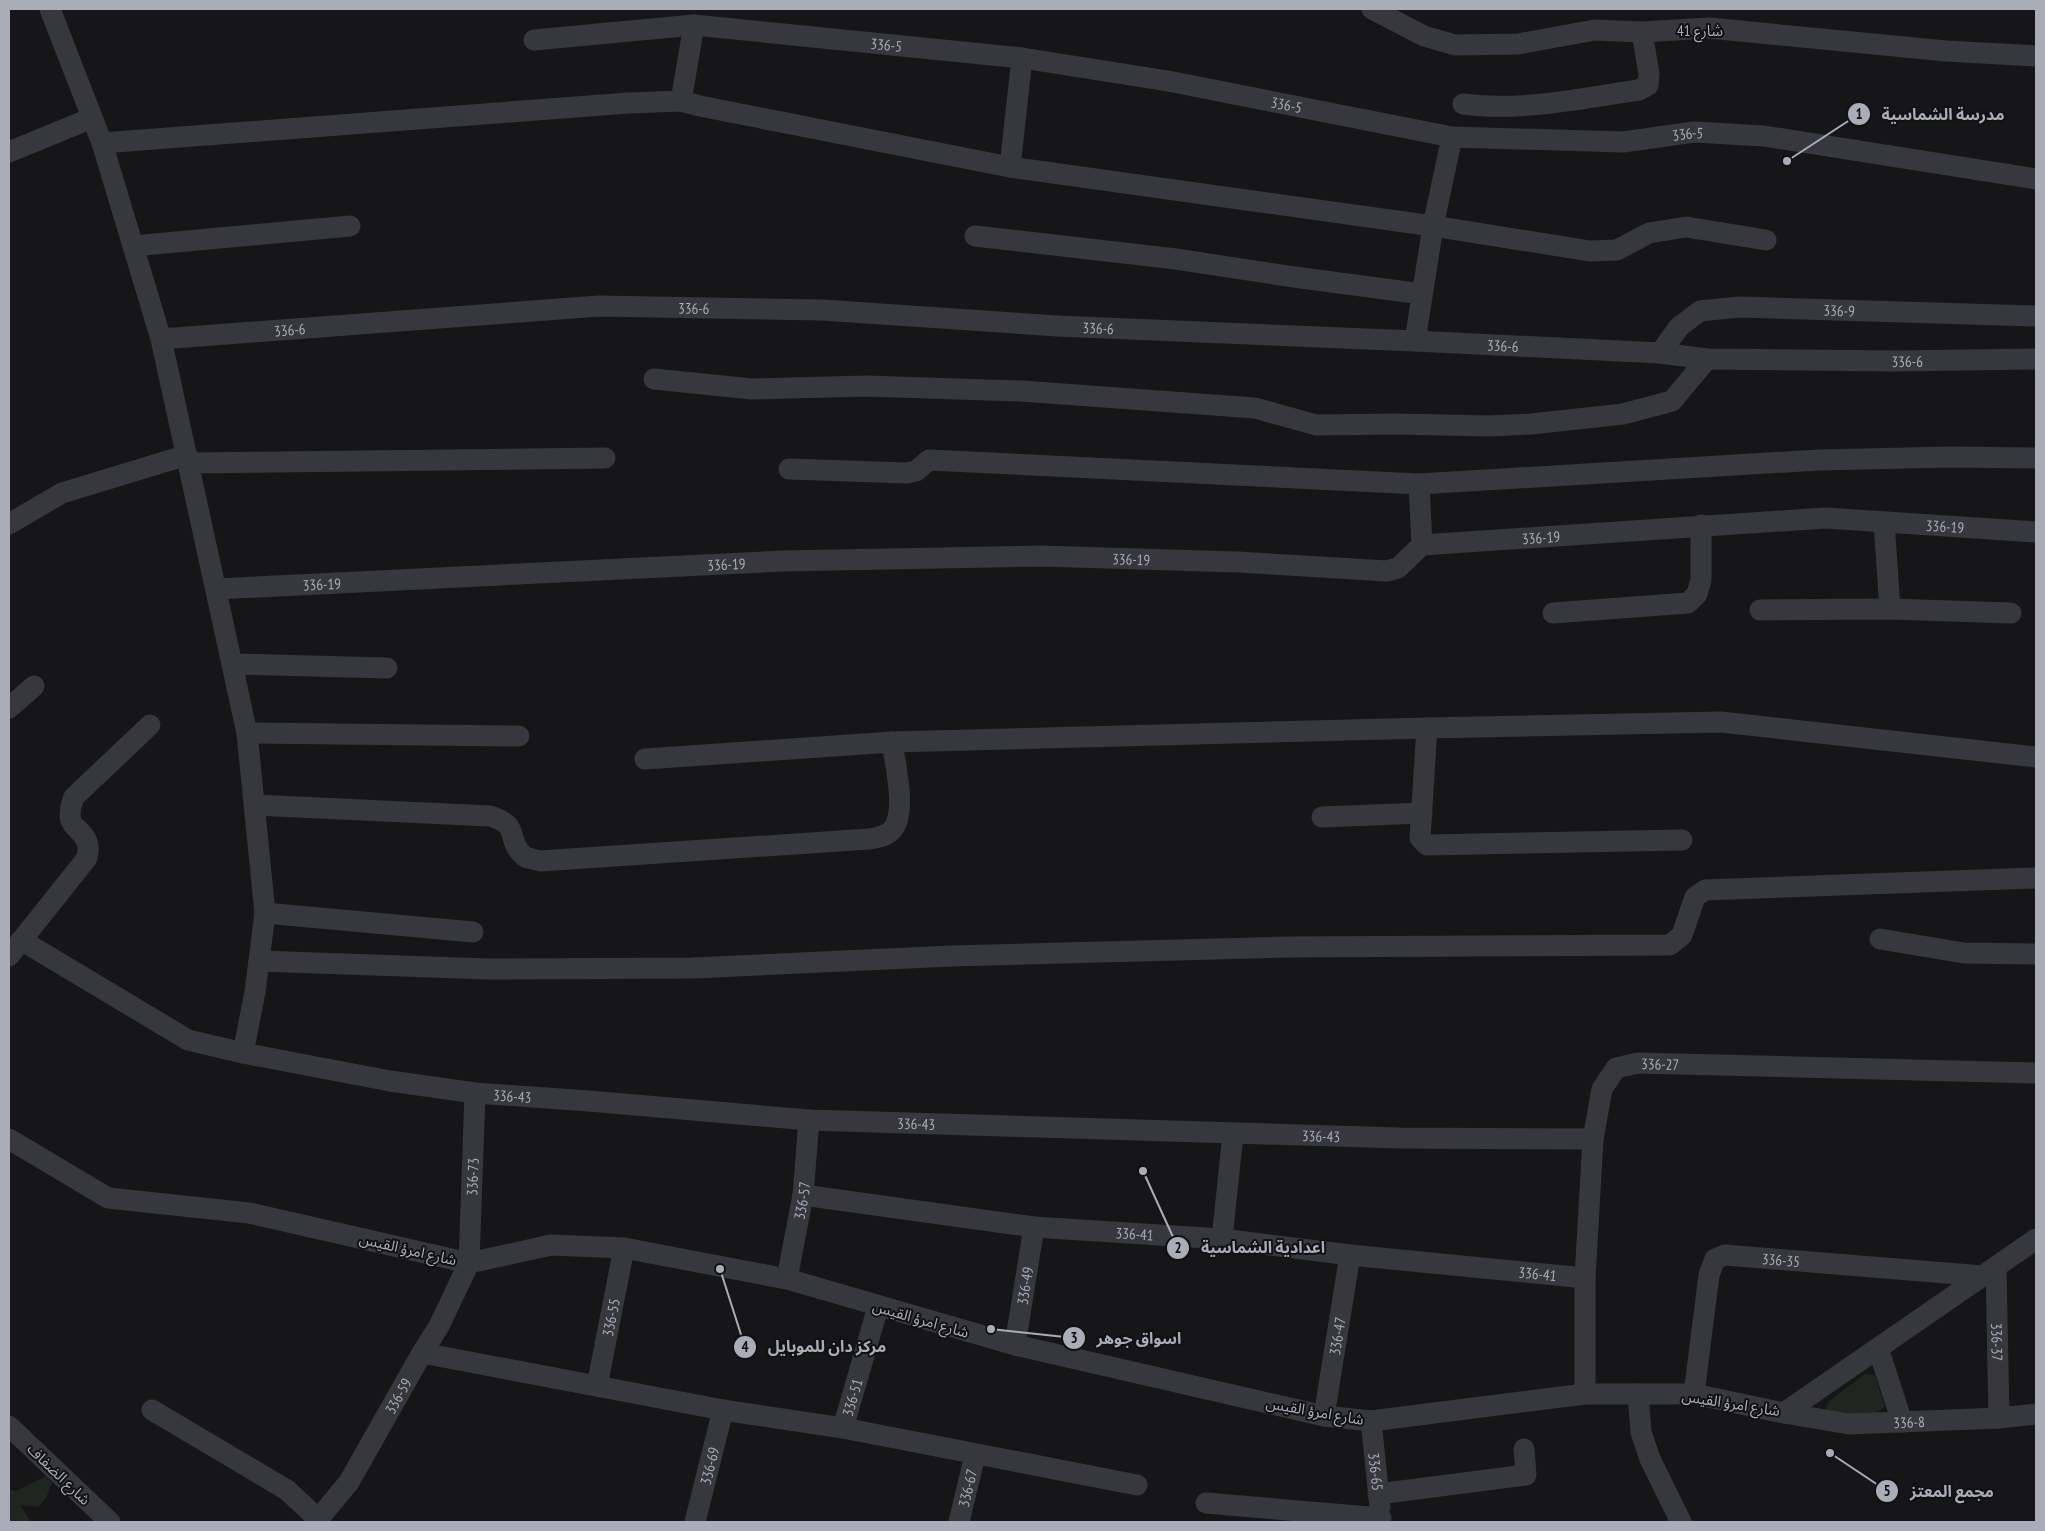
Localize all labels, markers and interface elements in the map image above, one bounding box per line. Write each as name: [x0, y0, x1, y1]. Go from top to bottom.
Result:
street label: شارع 41: [1677, 21, 1723, 43]
street label: 336-5: [870, 33, 903, 55]
street label: 336-5: [1269, 92, 1304, 117]
callout: مدرسة الشماسية: [1846, 99, 2014, 130]
text: 1: [1855, 104, 1863, 123]
text: مدرسة الشماسية: [1881, 104, 2005, 124]
street label: 336-5: [1671, 122, 1704, 144]
street label: 336-6: [678, 298, 710, 317]
street label: 336-9: [1823, 300, 1855, 320]
street label: 336-6: [1082, 318, 1114, 338]
street label: 336-6: [273, 319, 306, 340]
street label: 336-6: [1487, 335, 1519, 356]
street label: 336-6: [1891, 351, 1923, 371]
street label: 336-19: [1925, 515, 1965, 537]
street label: 336-19: [1521, 526, 1561, 548]
street label: 336-19: [1112, 549, 1151, 569]
street label: 336-19: [707, 553, 746, 574]
street label: 336-19: [302, 573, 341, 594]
street label: 336-27: [1641, 1054, 1679, 1074]
street label: 336-43: [493, 1085, 532, 1106]
street label: 336-43: [897, 1113, 936, 1133]
street label: 336-43: [1302, 1126, 1340, 1146]
street label: 336-73: [462, 1157, 482, 1196]
street label: 336-57: [789, 1181, 814, 1221]
street label: 336-41: [1115, 1223, 1154, 1244]
street label: شارع امرؤ القيس: [357, 1229, 459, 1272]
callout: اعدادية الشماسية: [1166, 1232, 1335, 1263]
text: اعدادية الشماسية: [1201, 1237, 1325, 1257]
text: 2: [1174, 1238, 1182, 1257]
street label: 336-35: [1761, 1249, 1801, 1271]
street label: 336-41: [1518, 1262, 1557, 1285]
street label: 336-49: [1012, 1265, 1037, 1306]
street label: شارع امرؤ القيس: [870, 1296, 972, 1345]
street label: 336-55: [597, 1297, 623, 1338]
street label: 336-47: [1324, 1316, 1349, 1356]
callout: اسواق جوهر: [1062, 1323, 1192, 1354]
street label: 336-37: [1988, 1323, 2007, 1361]
text: 3: [1070, 1328, 1078, 1347]
text: اسواق جوهر: [1096, 1328, 1181, 1348]
callout: مركز دان للموبايل: [732, 1331, 896, 1362]
text: مركز دان للموبايل: [768, 1336, 886, 1356]
text: 4: [741, 1337, 749, 1356]
street label: 336-59: [380, 1374, 416, 1417]
street label: 336-51: [837, 1376, 866, 1418]
street label: شارع امرؤ القيس: [1680, 1386, 1782, 1423]
street label: شارع امرؤ القيس: [1264, 1393, 1366, 1432]
street label: 336-8: [1893, 1411, 1925, 1432]
street label: شارع الضفاف: [21, 1439, 95, 1511]
street label: 336-69: [695, 1445, 723, 1487]
street label: 336-65: [1365, 1452, 1388, 1492]
street label: 336-67: [953, 1467, 981, 1509]
callout: مجمع المعتز: [1875, 1476, 2004, 1507]
text: 5: [1883, 1481, 1891, 1500]
text: مجمع المعتز: [1909, 1481, 1994, 1504]

